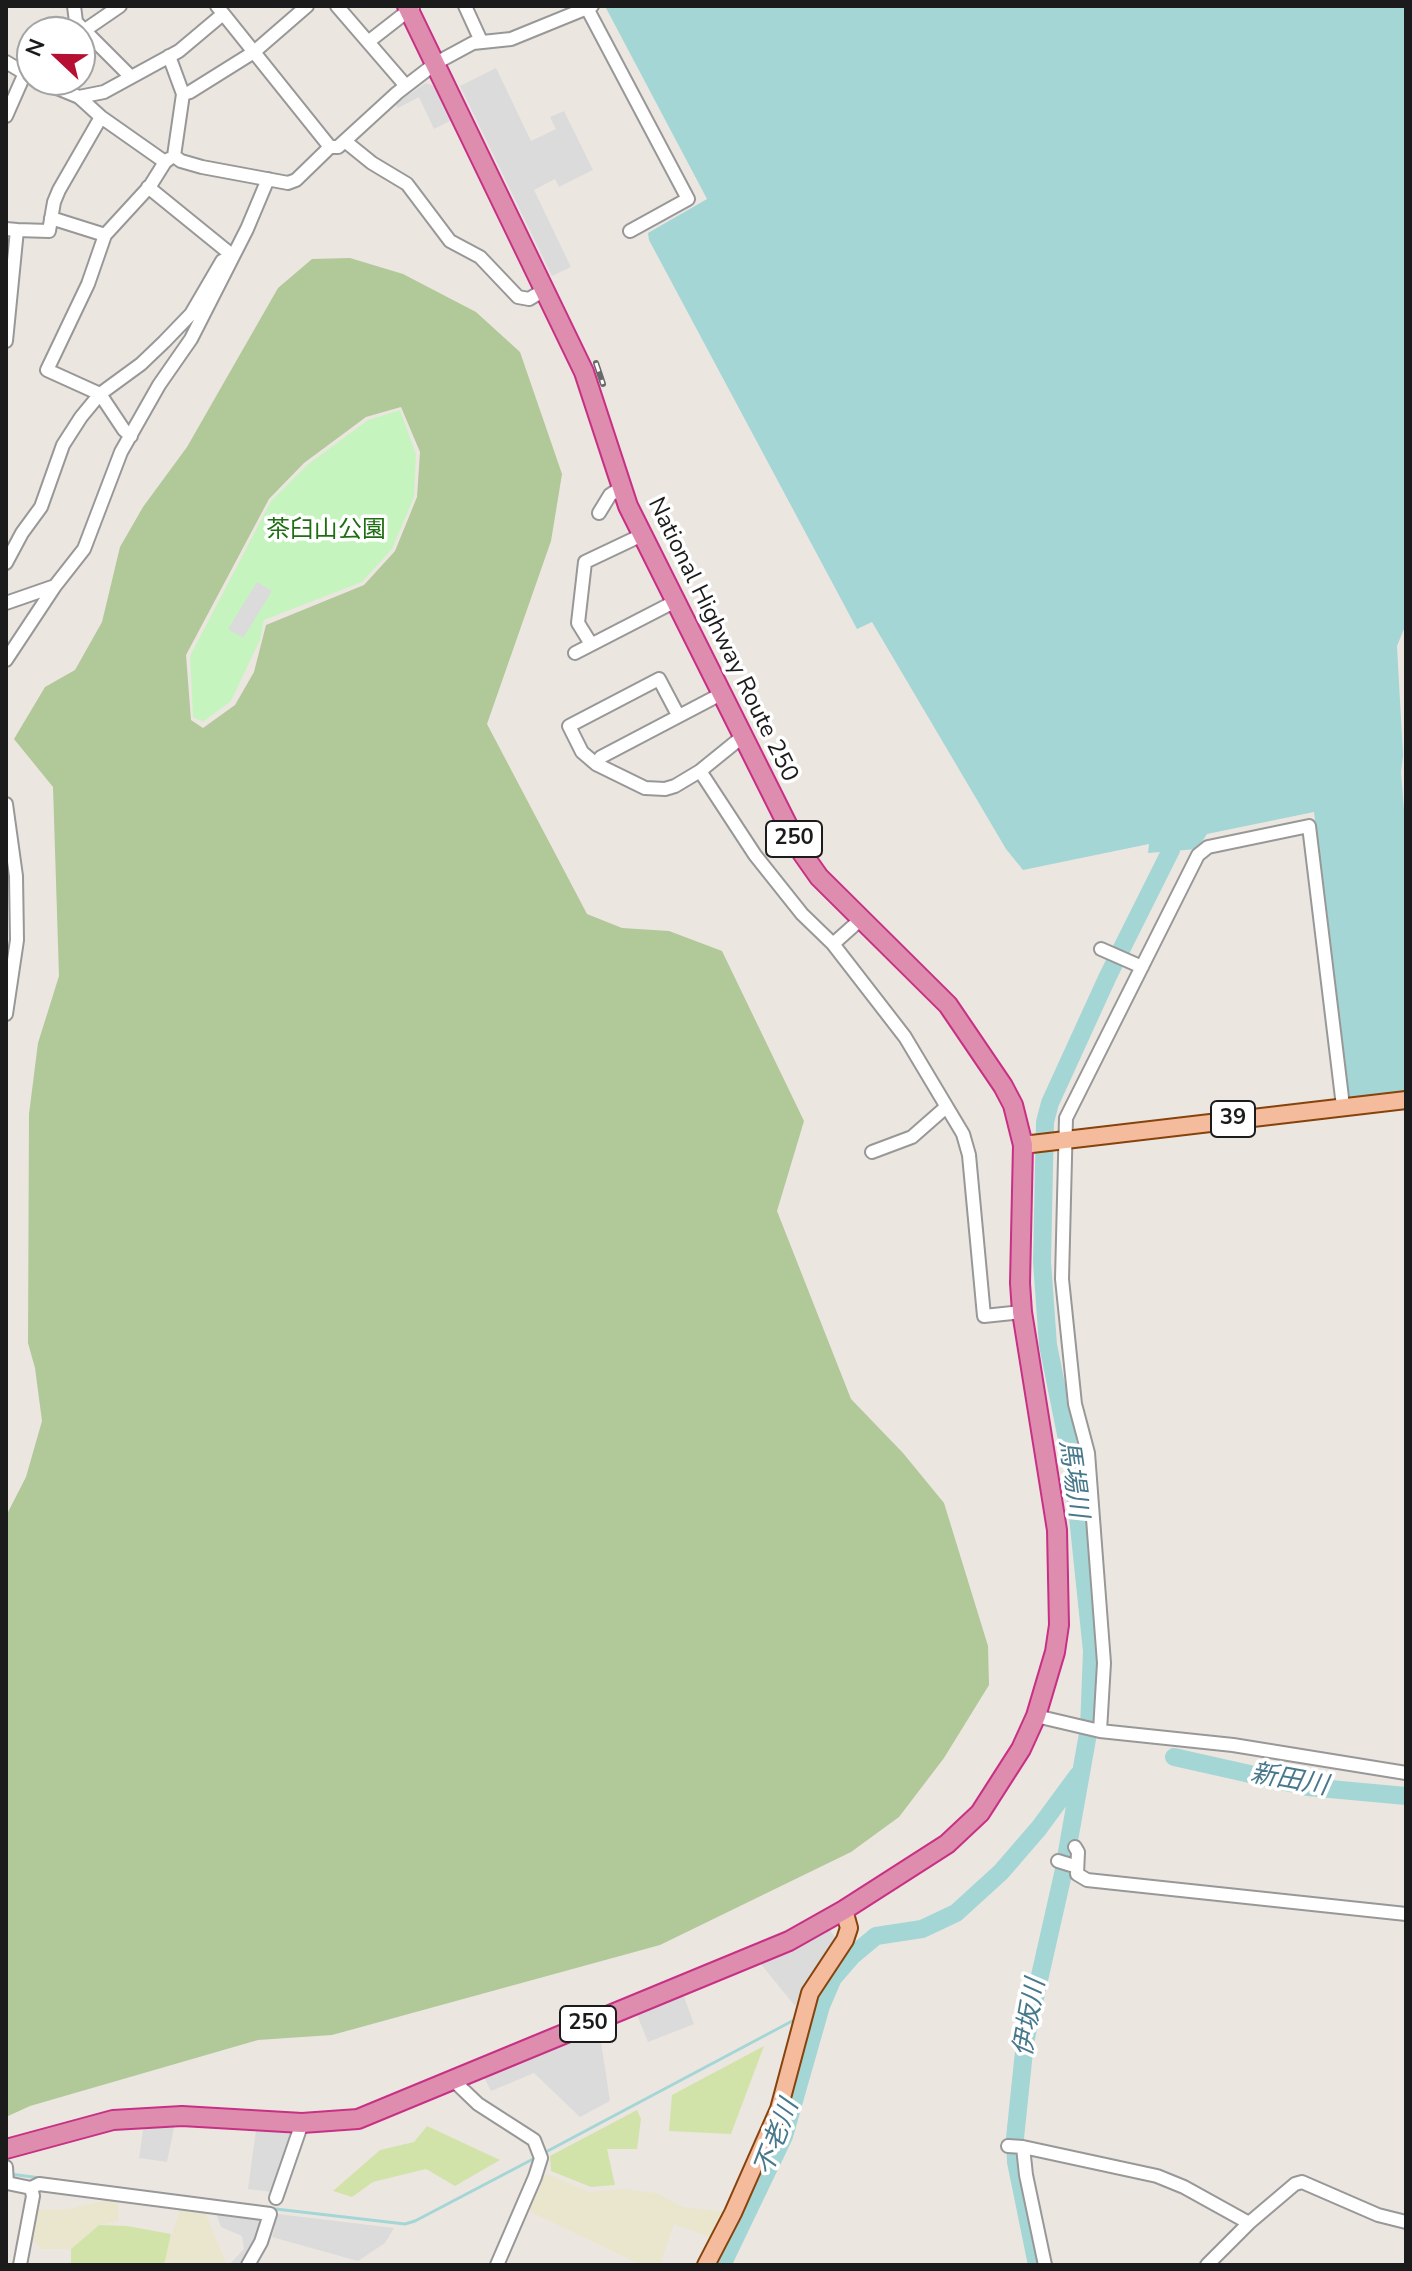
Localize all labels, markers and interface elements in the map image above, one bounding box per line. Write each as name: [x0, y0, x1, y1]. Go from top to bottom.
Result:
north arrow: [16, 16, 96, 96]
text: N: [19, 35, 53, 61]
street label: National Highway Route 250: [640, 493, 804, 787]
park label: 茶臼山公園: [266, 517, 386, 545]
road number: 250: [766, 821, 822, 857]
road number: 39: [1211, 1101, 1255, 1137]
water label: 馬場川: [1051, 1438, 1093, 1520]
water label: 新田川: [1248, 1759, 1330, 1803]
water label: 伊坂川: [1009, 1977, 1053, 2059]
road number: 250: [560, 2006, 616, 2042]
water label: 不老川: [749, 2096, 807, 2180]

